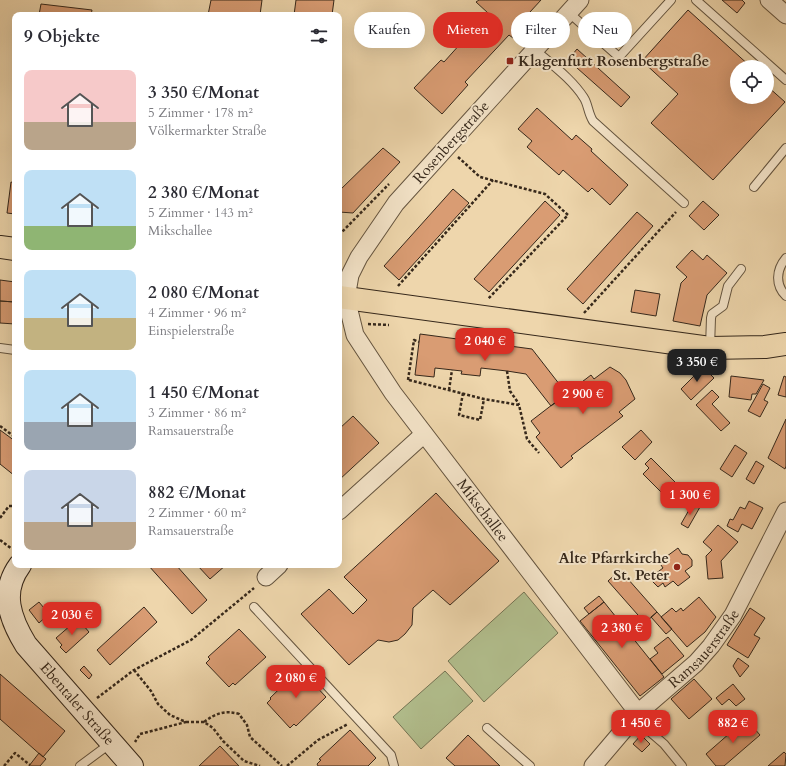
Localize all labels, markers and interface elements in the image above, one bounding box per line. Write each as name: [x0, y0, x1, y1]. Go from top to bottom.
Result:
chip: Kaufen: [354, 12, 425, 48]
chip: Mieten: [433, 12, 503, 48]
chip: Filter: [511, 12, 570, 48]
chip: Neu: [578, 12, 632, 48]
text: 9 Objekte: [24, 25, 100, 48]
icon: filters: [308, 25, 330, 47]
place label: Klagenfurt Rosenbergstraße: [518, 51, 709, 71]
marker: Klagenfurt Rosenbergstraße: [505, 56, 515, 66]
map controls: [730, 60, 774, 104]
button: locate: [730, 60, 774, 104]
text: 3 350 €/Monat: [148, 81, 259, 104]
icon: home: [56, 86, 104, 134]
street label: Rosenbergstraße: [408, 96, 494, 188]
text: 5 Zimmer · 178 m²: [148, 104, 253, 122]
text: Völkermarkter Straße: [148, 122, 267, 140]
text: 2 380 €/Monat: [148, 181, 259, 204]
icon: home: [56, 186, 104, 234]
text: 5 Zimmer · 143 m²: [148, 204, 253, 222]
text: Mikschallee: [148, 222, 212, 240]
text: 2 080 €/Monat: [148, 281, 259, 304]
icon: home: [56, 286, 104, 334]
text: 4 Zimmer · 96 m²: [148, 304, 246, 322]
text: Einspielerstraße: [148, 322, 234, 340]
pin: 2 040 €: [448, 328, 522, 362]
text: 2 040 €: [464, 332, 506, 350]
pin: 3 350 €: [660, 349, 734, 383]
text: 3 350 €: [676, 353, 718, 371]
text: 1 450 €/Monat: [148, 381, 259, 404]
pin: 2 900 €: [546, 381, 620, 415]
text: 2 900 €: [562, 385, 604, 403]
icon: home: [56, 386, 104, 434]
text: 3 Zimmer · 86 m²: [148, 404, 246, 422]
text: Ramsauerstraße: [148, 422, 234, 440]
street label: Mikschallee: [452, 475, 513, 546]
text: 882 €/Monat: [148, 481, 246, 504]
pin: 1 300 €: [653, 482, 727, 516]
icon: home: [56, 486, 104, 534]
text: 1 300 €: [669, 486, 711, 504]
text: 2 Zimmer · 60 m²: [148, 504, 246, 522]
text: Ramsauerstraße: [148, 522, 234, 540]
place label: Alte Pfarrkirche St. Peter: [559, 548, 670, 585]
marker: Alte Pfarrkirche St. Peter: [672, 562, 682, 572]
pin: 2 030 €: [35, 602, 109, 636]
text: 2 030 €: [51, 606, 93, 624]
street label: Ramsauerstraße: [664, 606, 744, 693]
pin: 2 380 €: [585, 615, 659, 649]
text: 2 380 €: [601, 619, 643, 637]
street label: Ebentaler Straße: [36, 658, 119, 750]
pin: 2 080 €: [259, 665, 333, 699]
text: 2 080 €: [275, 669, 317, 687]
pin: 1 450 €: [604, 710, 678, 744]
pin: 882 €: [705, 710, 761, 744]
text: 1 450 €: [620, 714, 662, 732]
text: 882 €: [717, 714, 749, 732]

